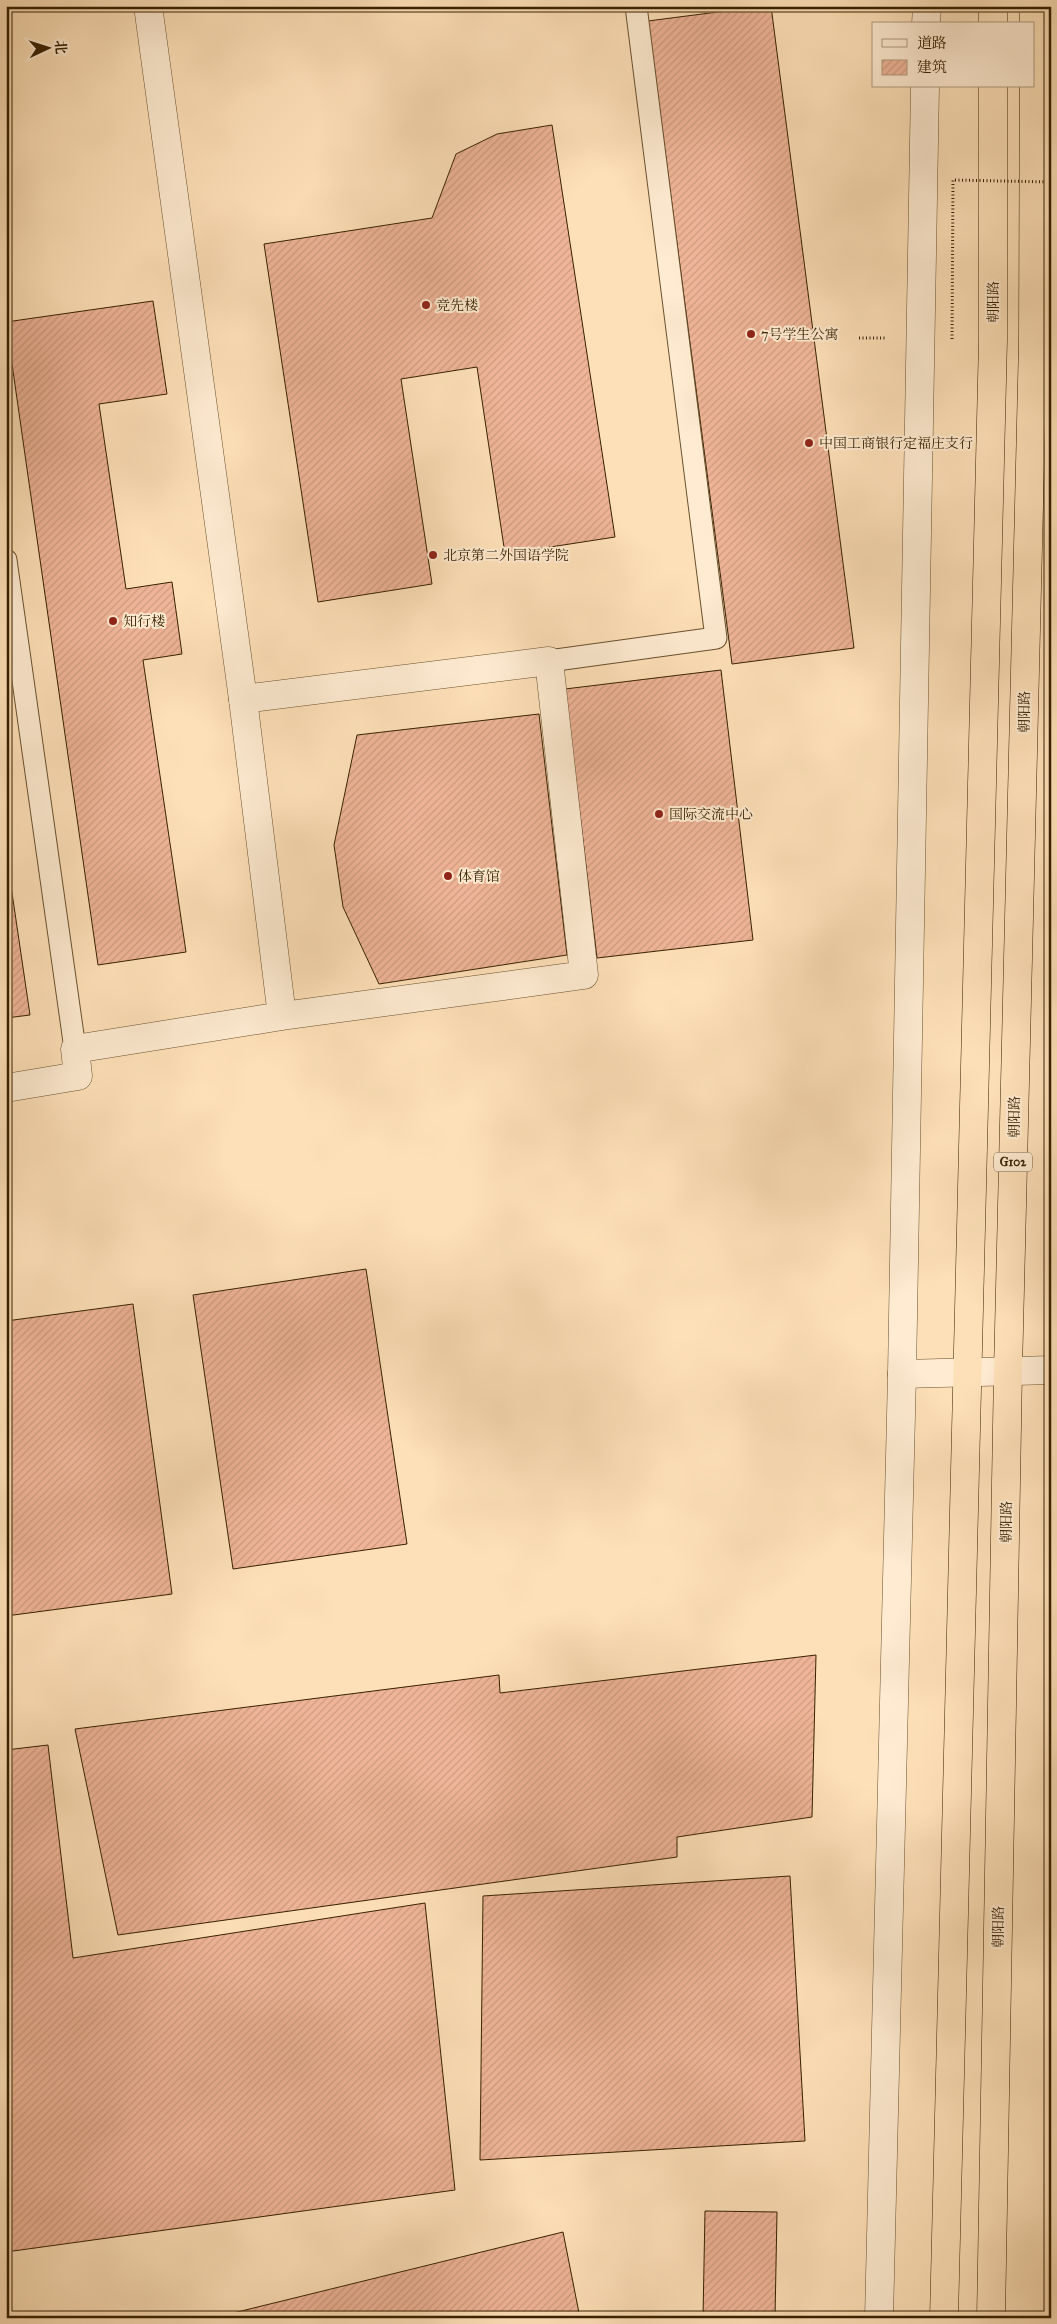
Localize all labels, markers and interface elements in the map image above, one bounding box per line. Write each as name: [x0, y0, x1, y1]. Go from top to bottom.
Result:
north arrow: [22, 22, 72, 72]
legend: [872, 22, 1034, 88]
text: 道路: [917, 34, 947, 52]
text: 北: [52, 40, 69, 55]
text: 建筑: [917, 58, 947, 76]
street label: 朝阳路: [985, 281, 1002, 323]
place label: 竞先楼: [436, 297, 478, 314]
marker: 竞先楼: [420, 299, 432, 311]
place label: 7号学生公寓: [761, 326, 838, 343]
marker: 7号学生公寓: [745, 328, 757, 340]
place label: 中国工商银行定福庄支行: [819, 435, 973, 452]
marker: 中国工商银行定福庄支行: [803, 437, 815, 449]
place label: 北京第二外国语学院: [443, 547, 569, 564]
marker: 北京第二外国语学院: [427, 549, 439, 561]
place label: 知行楼: [123, 613, 165, 630]
marker: 知行楼: [107, 615, 119, 627]
street label: 朝阳路: [1016, 691, 1033, 733]
place label: 国际交流中心: [669, 806, 753, 823]
marker: 国际交流中心: [653, 808, 665, 820]
place label: 体育馆: [458, 868, 500, 885]
marker: 体育馆: [442, 870, 454, 882]
street label: 朝阳路: [1006, 1096, 1023, 1138]
road number: G102: [994, 1152, 1032, 1172]
street label: 朝阳路: [998, 1501, 1015, 1543]
street label: 朝阳路: [990, 1906, 1007, 1948]

